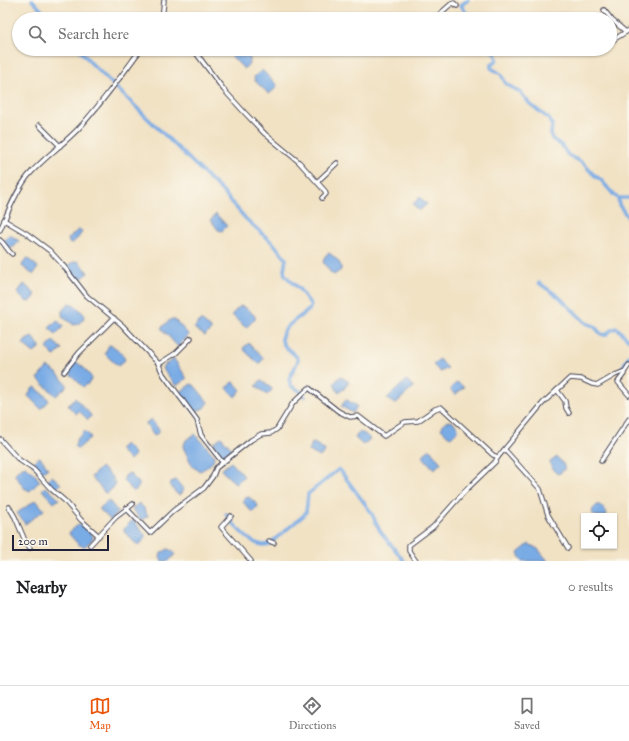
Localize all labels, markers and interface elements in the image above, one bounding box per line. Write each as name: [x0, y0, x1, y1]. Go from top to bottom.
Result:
search box: [12, 12, 617, 56]
icon: search: [26, 23, 48, 45]
text: Search here: [58, 25, 129, 43]
map controls: [581, 513, 617, 549]
button: locate: [581, 513, 617, 549]
scale bar: [12, 533, 109, 552]
text: 200 m: [18, 535, 48, 548]
text: Nearby: [16, 577, 67, 598]
text: 0 results: [568, 579, 613, 595]
tab: Map: [89, 695, 111, 732]
tab: Directions: [289, 695, 336, 732]
tab: Saved: [514, 695, 540, 732]

